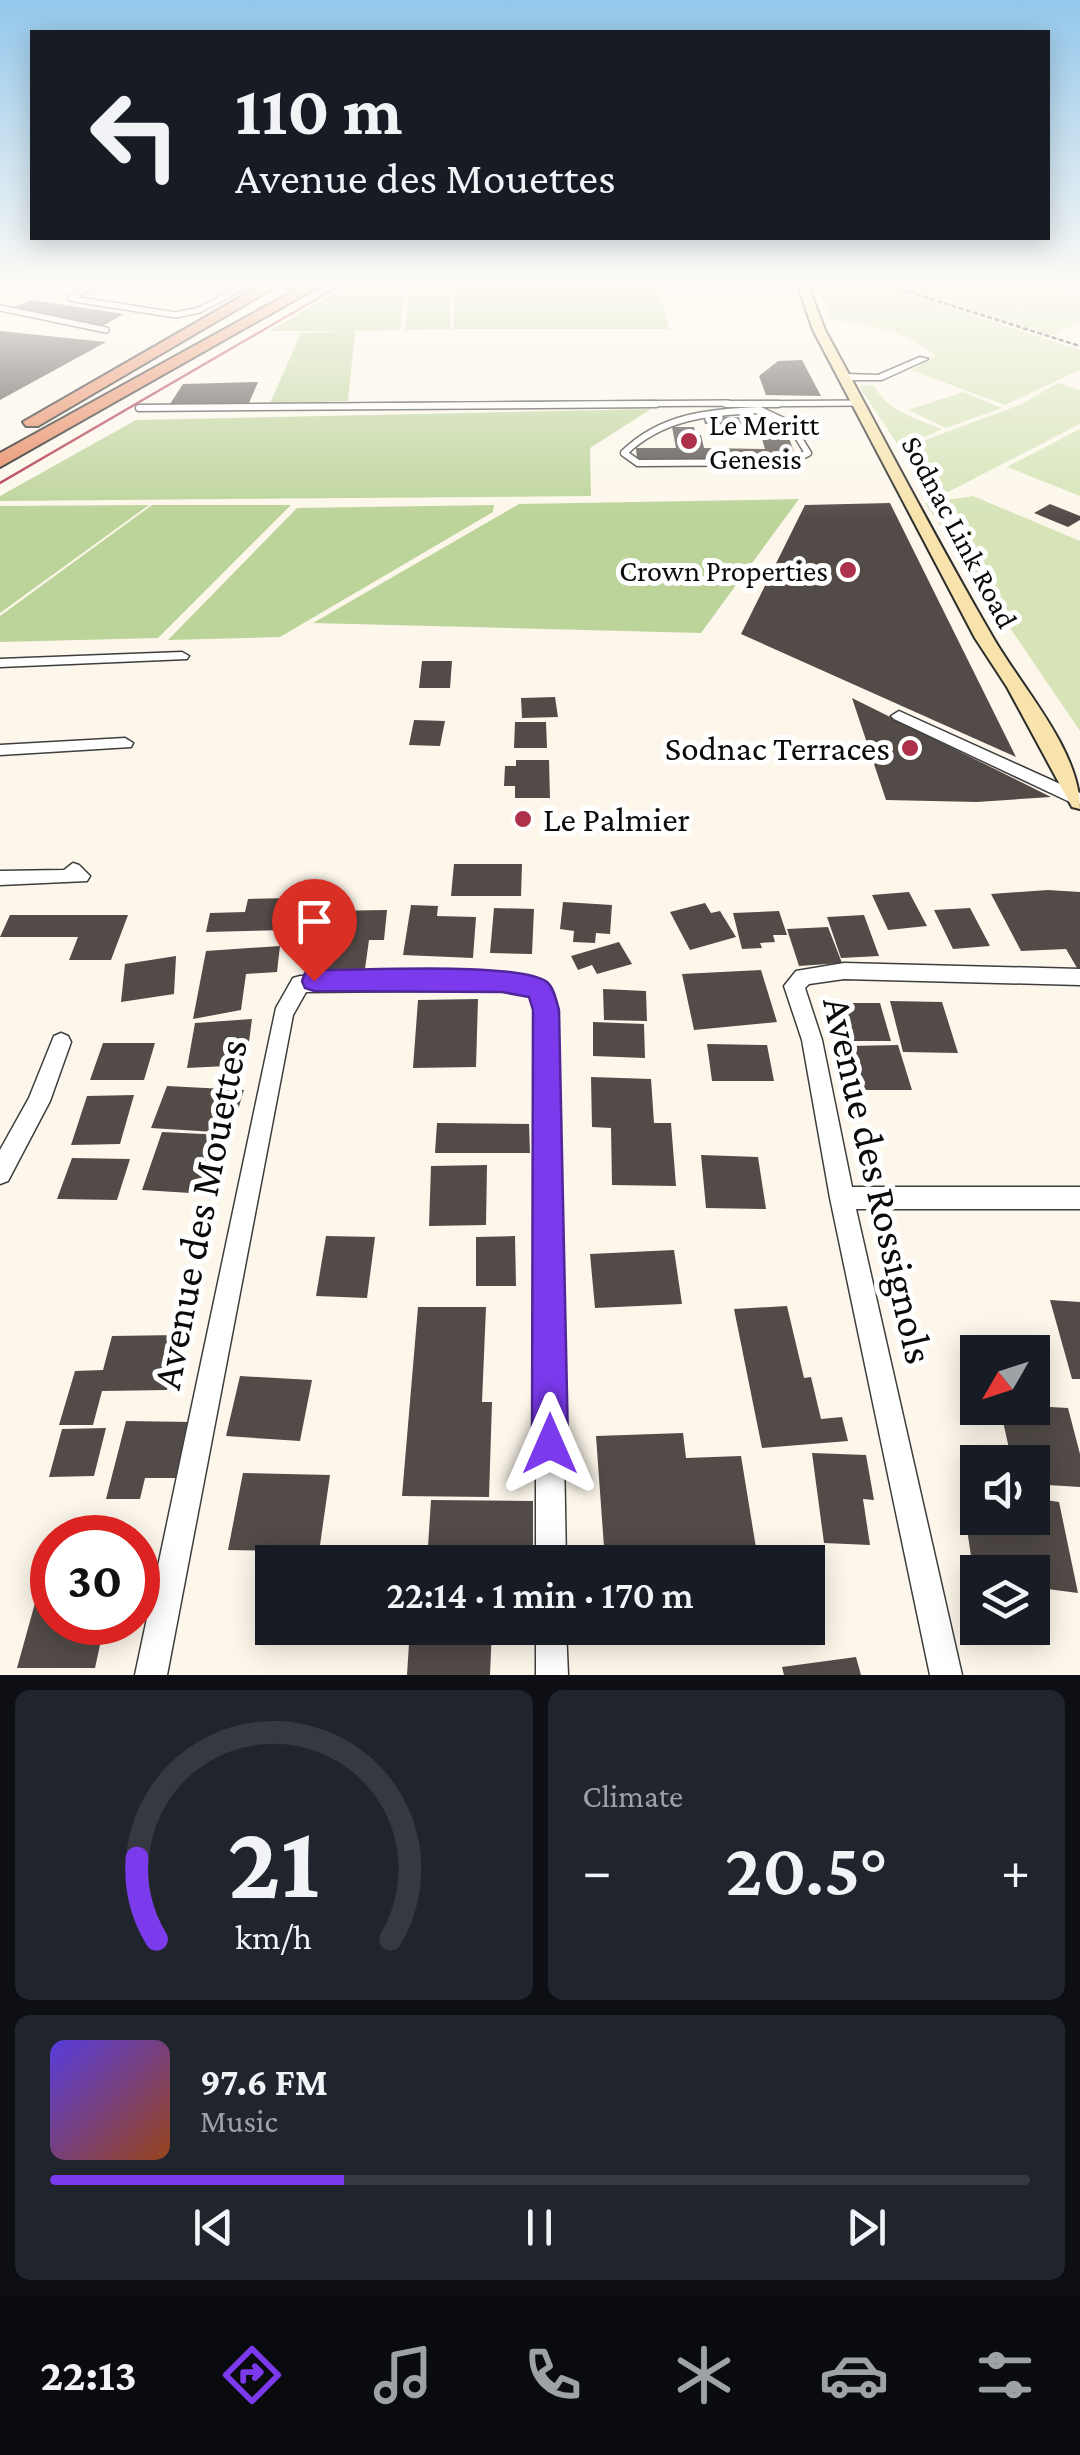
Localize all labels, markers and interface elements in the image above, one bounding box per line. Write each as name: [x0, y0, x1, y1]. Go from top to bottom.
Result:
icon: left: [70, 70, 200, 200]
text: 110 m: [235, 71, 403, 149]
text: Avenue des Mouettes: [235, 153, 616, 203]
place label: Le Meritt Genesis: [709, 408, 820, 475]
marker: Le Meritt Genesis: [678, 430, 700, 452]
street label: Sodnac Link Road: [896, 430, 1025, 634]
place label: Crown Properties: [619, 554, 828, 588]
marker: Crown Properties: [837, 559, 859, 581]
place label: Sodnac Terraces: [665, 729, 890, 768]
marker: Sodnac Terraces: [899, 737, 921, 759]
place label: Le Palmier: [543, 800, 690, 839]
marker: Le Palmier: [512, 808, 534, 830]
pin: [272, 879, 357, 982]
icon: arrive: [287, 894, 342, 949]
street label: Avenue des Rossignols: [814, 992, 944, 1368]
street label: Avenue des Mouettes: [142, 1035, 256, 1393]
north arrow: [960, 1335, 1050, 1425]
map controls: [960, 1335, 1050, 1645]
position arrow: [498, 1392, 602, 1496]
button: sound: [960, 1445, 1050, 1535]
speed limit sign: 30: [30, 1515, 160, 1645]
button: layers: [960, 1555, 1050, 1645]
text: 22:14 · 1 min · 170 m: [386, 1574, 694, 1616]
text: Climate: [583, 1778, 683, 1814]
text: 21: [228, 1804, 320, 1919]
text: 20.5°: [725, 1828, 887, 1911]
text: −: [583, 1840, 612, 1901]
text: +: [1001, 1840, 1030, 1901]
text: km/h: [235, 1917, 312, 1957]
text: 97.6 FM: [200, 2061, 328, 2103]
text: Music: [200, 2103, 278, 2139]
icon: previous: [186, 2200, 241, 2255]
icon: pause: [512, 2200, 567, 2255]
icon: next: [839, 2200, 894, 2255]
icon: directions: [217, 2340, 287, 2410]
icon: music: [368, 2340, 438, 2410]
icon: phone: [518, 2340, 588, 2410]
icon: climate: [669, 2340, 739, 2410]
icon: car: [819, 2340, 889, 2410]
icon: filters: [970, 2340, 1040, 2410]
text: 22:13: [40, 2350, 137, 2400]

